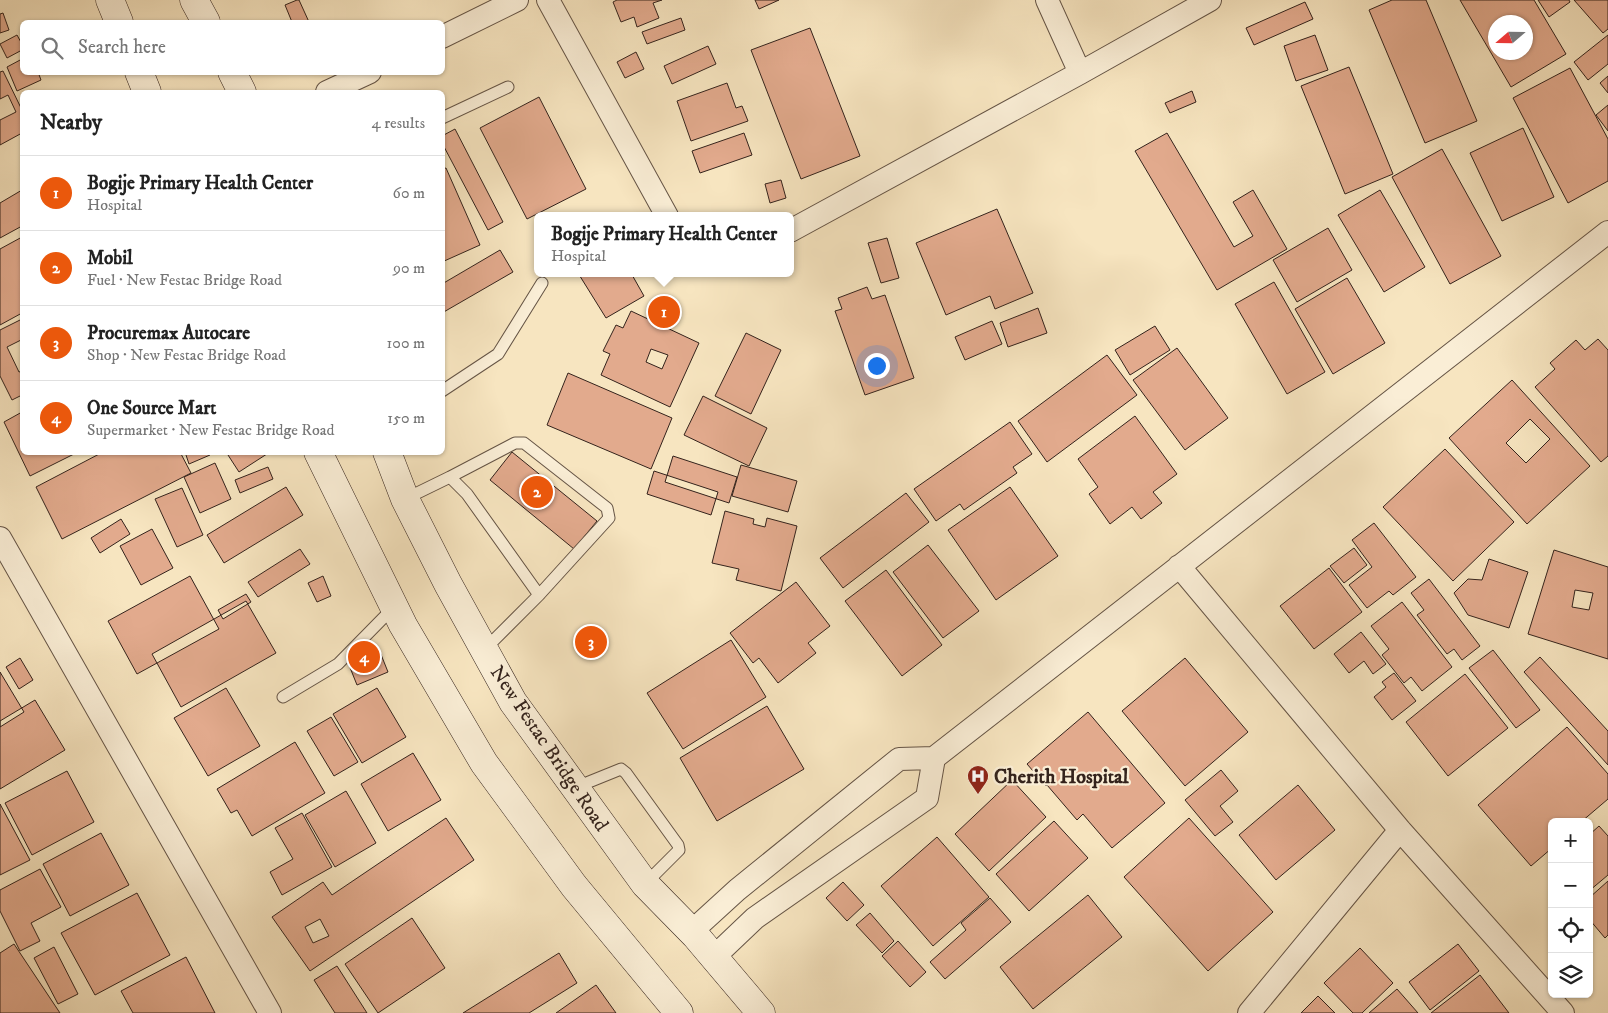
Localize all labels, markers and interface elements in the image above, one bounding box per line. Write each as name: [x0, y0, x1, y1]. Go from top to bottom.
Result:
north arrow: [1488, 15, 1533, 60]
search box: [20, 20, 445, 75]
icon: search: [38, 34, 66, 62]
text: Search here: [78, 36, 166, 59]
text: Nearby: [40, 110, 102, 136]
text: 4 results: [372, 113, 425, 133]
text: Bogije Primary Health Center: [87, 172, 313, 195]
text: 1: [53, 183, 59, 203]
text: 60 m: [393, 183, 425, 203]
text: Hospital: [87, 195, 142, 215]
popup: [534, 212, 794, 277]
text: Bogije Primary Health Center: [551, 223, 777, 246]
text: Hospital: [551, 246, 606, 266]
text: Mobil: [87, 247, 133, 270]
text: 2: [52, 258, 60, 278]
text: 90 m: [393, 258, 425, 278]
text: Fuel · New Festac Bridge Road: [87, 270, 282, 290]
pin: 1: [648, 293, 680, 331]
text: Procuremax Autocare: [87, 322, 250, 345]
text: 3: [53, 333, 59, 353]
text: 100 m: [387, 333, 425, 353]
text: Shop · New Festac Bridge Road: [87, 345, 286, 365]
your location: [864, 353, 890, 379]
text: One Source Mart: [87, 397, 216, 420]
text: 4: [51, 408, 61, 428]
text: 150 m: [387, 408, 425, 428]
text: Supermarket · New Festac Bridge Road: [87, 420, 334, 440]
pin: 2: [521, 473, 553, 511]
pin: 3: [575, 623, 607, 661]
pin: 4: [348, 638, 380, 676]
street label: New Festac Bridge Road: [484, 661, 614, 837]
hospital icon: Cherith Hospital: [966, 764, 990, 795]
place label: Cherith Hospital: [994, 765, 1130, 790]
map controls: [1548, 818, 1593, 998]
button: +: [1548, 818, 1593, 863]
button: −: [1548, 863, 1593, 908]
button: locate: [1548, 908, 1593, 953]
button: layers: [1548, 953, 1593, 998]

